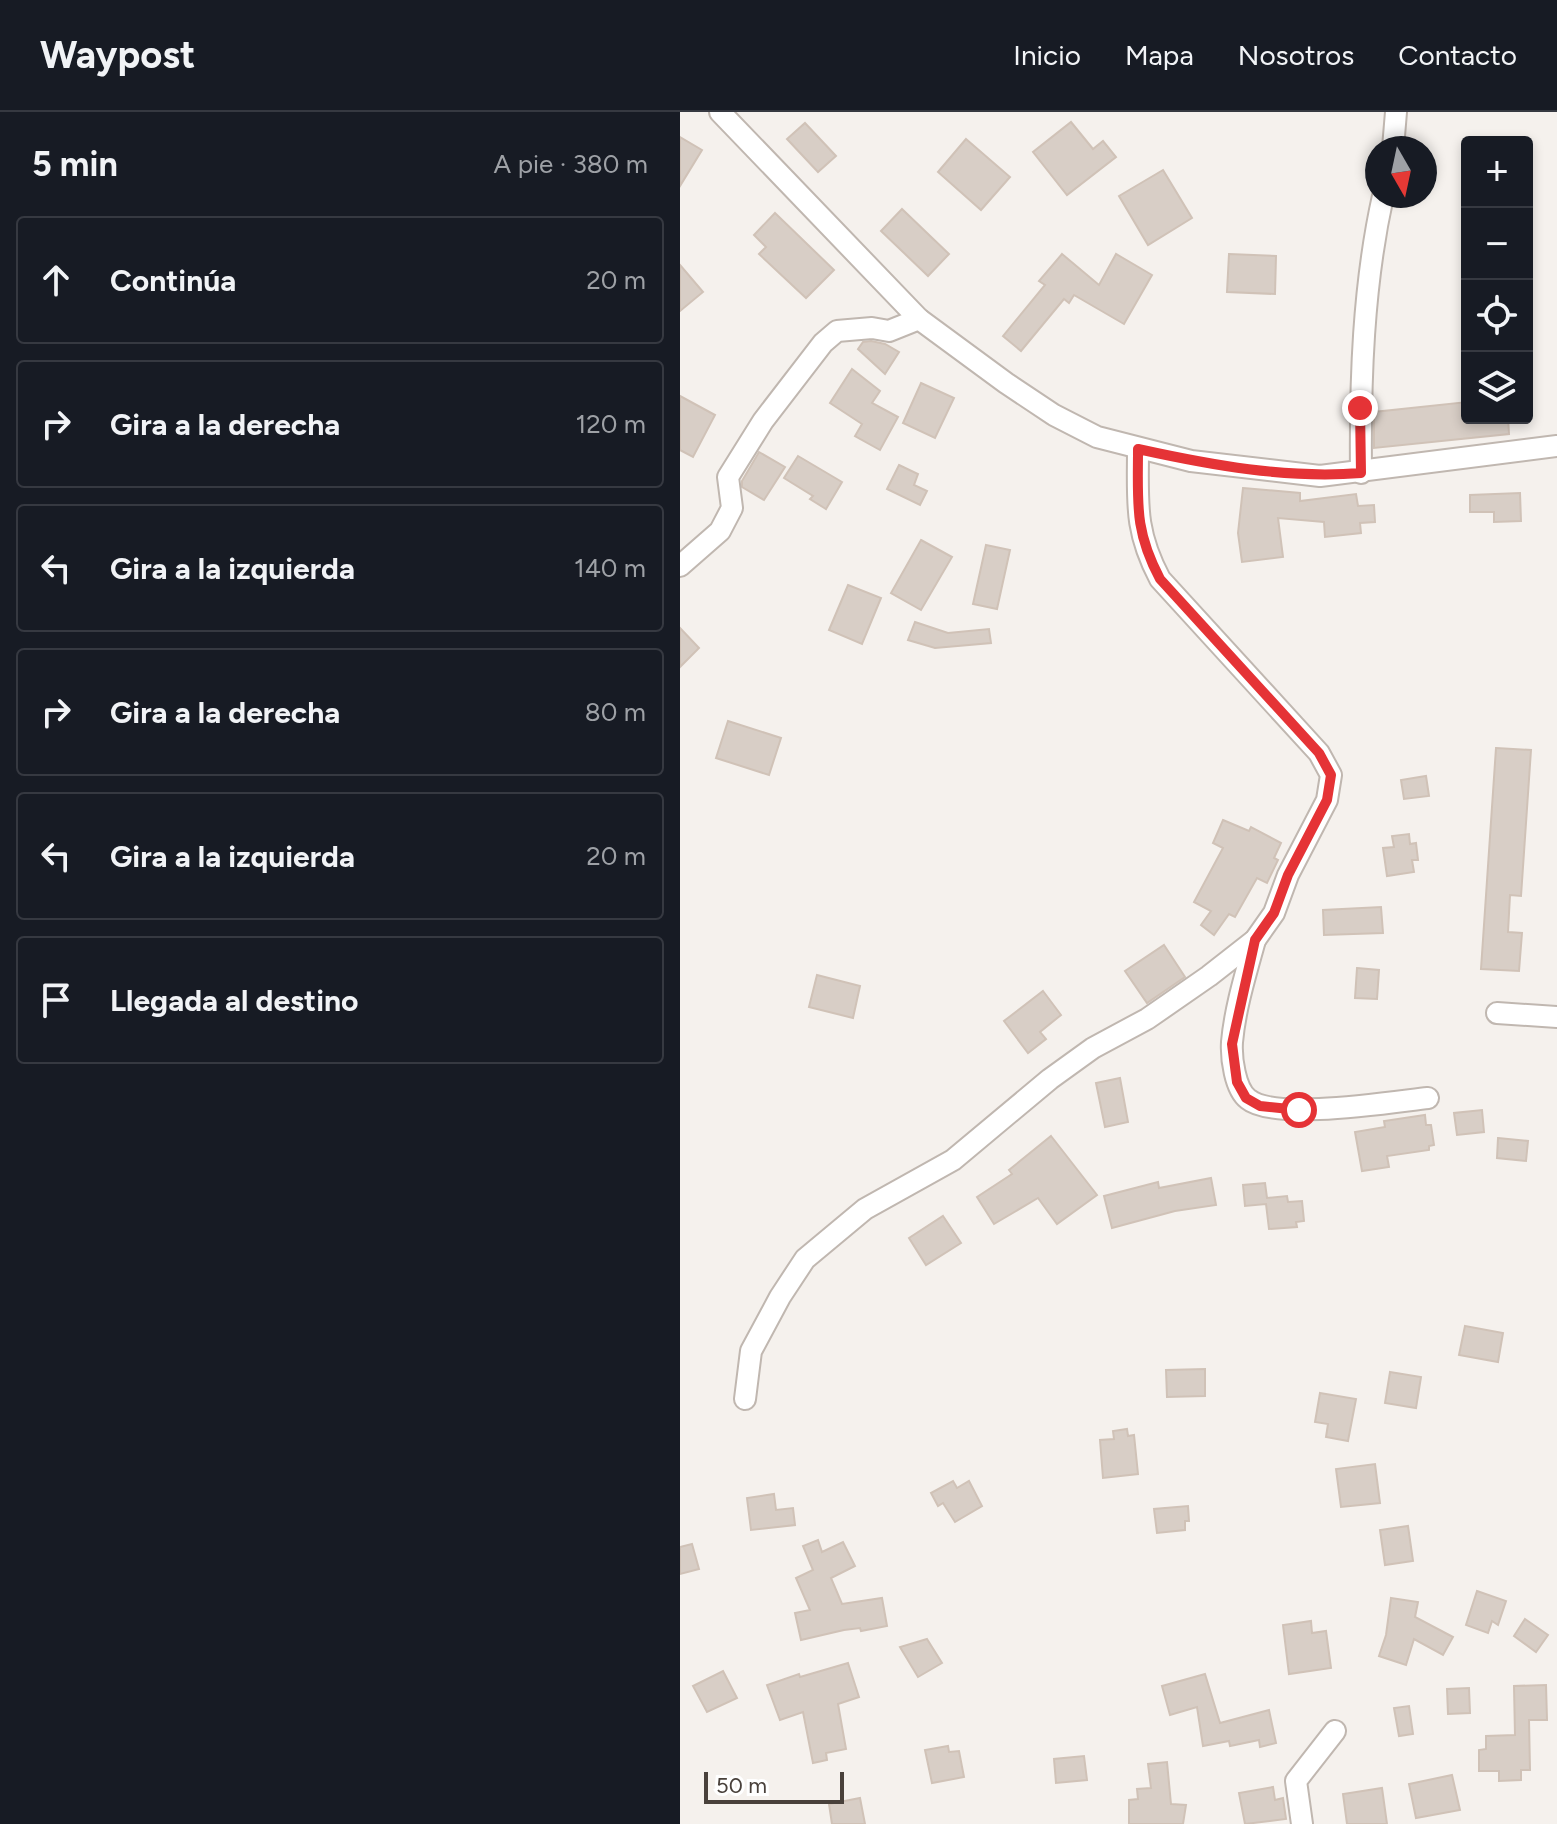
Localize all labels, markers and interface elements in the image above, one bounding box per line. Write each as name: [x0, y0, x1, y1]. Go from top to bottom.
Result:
text: Waypost: [40, 32, 195, 78]
text: Inicio: [1013, 38, 1081, 72]
text: Mapa: [1125, 38, 1194, 72]
text: Nosotros: [1238, 38, 1354, 72]
text: Contacto: [1398, 38, 1517, 72]
north arrow: [1365, 136, 1437, 208]
map controls: [1461, 136, 1533, 424]
button: +: [1461, 136, 1533, 208]
text: 5 min: [32, 144, 118, 185]
text: A pie · 380 m: [494, 148, 648, 180]
button: −: [1461, 208, 1533, 280]
icon: ahead: [34, 258, 78, 302]
text: Continúa: [110, 262, 236, 299]
text: 20 m: [586, 264, 646, 296]
button: locate: [1461, 280, 1533, 352]
button: layers: [1461, 352, 1533, 424]
route end: [1342, 390, 1378, 426]
icon: right: [34, 402, 78, 446]
text: Gira a la derecha: [110, 406, 340, 443]
text: 120 m: [576, 408, 646, 440]
icon: left: [34, 546, 78, 590]
text: Gira a la izquierda: [110, 550, 355, 587]
text: 140 m: [574, 552, 646, 584]
icon: right: [34, 690, 78, 734]
text: Gira a la derecha: [110, 694, 340, 731]
text: 80 m: [585, 696, 646, 728]
icon: left: [34, 834, 78, 878]
text: Gira a la izquierda: [110, 838, 355, 875]
text: 20 m: [586, 840, 646, 872]
icon: arrive: [34, 978, 78, 1022]
text: Llegada al destino: [110, 982, 358, 1019]
route start: [1281, 1092, 1317, 1128]
scale bar: [704, 1768, 844, 1804]
text: 50 m: [716, 1772, 767, 1799]

